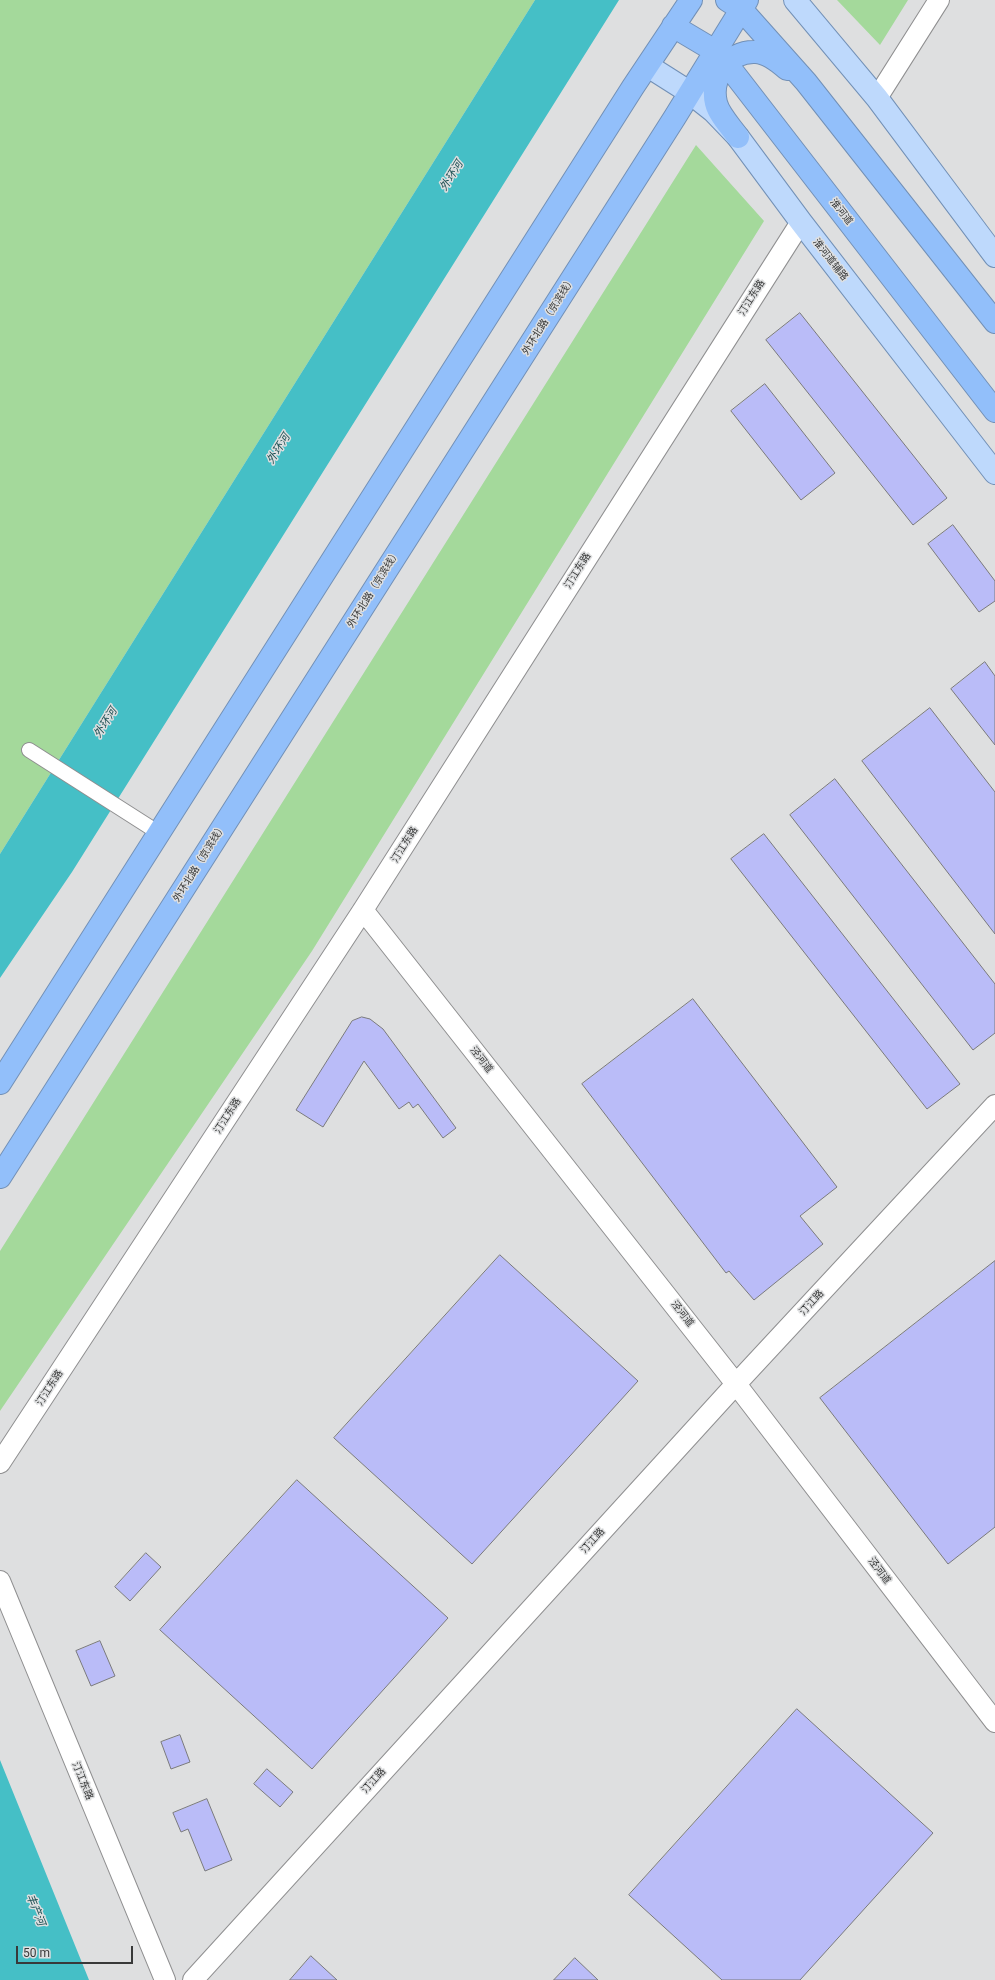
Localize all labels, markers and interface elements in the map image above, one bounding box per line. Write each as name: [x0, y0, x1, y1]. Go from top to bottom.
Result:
water label: 外环河: [438, 159, 466, 193]
street label: 淮河道: [827, 196, 855, 228]
street label: 淮河道辅路: [810, 237, 850, 283]
street label: 外环北路（京滨线）: [520, 275, 578, 357]
street label: 汀江东路: [736, 278, 768, 318]
water label: 外环河: [265, 432, 293, 466]
street label: 外环北路（京滨线）: [345, 548, 403, 630]
street label: 汀江东路: [562, 551, 594, 591]
water label: 外环河: [92, 706, 120, 740]
street label: 外环北路（京滨线）: [171, 822, 229, 904]
street label: 汀江东路: [389, 825, 421, 865]
street label: 泾河道: [467, 1044, 495, 1076]
street label: 汀江东路: [212, 1096, 244, 1136]
street label: 汀江路: [797, 1288, 827, 1318]
street label: 泾河道: [668, 1298, 696, 1330]
street label: 汀江东路: [34, 1368, 66, 1408]
street label: 汀江路: [579, 1526, 607, 1556]
street label: 泾河道: [865, 1555, 893, 1587]
street label: 汀江东路: [69, 1760, 95, 1802]
street label: 汀江路: [360, 1766, 388, 1796]
water label: 丰产河: [23, 1892, 47, 1928]
scale bar: [18, 1938, 135, 1964]
text: 50 m: [23, 1946, 50, 1960]

